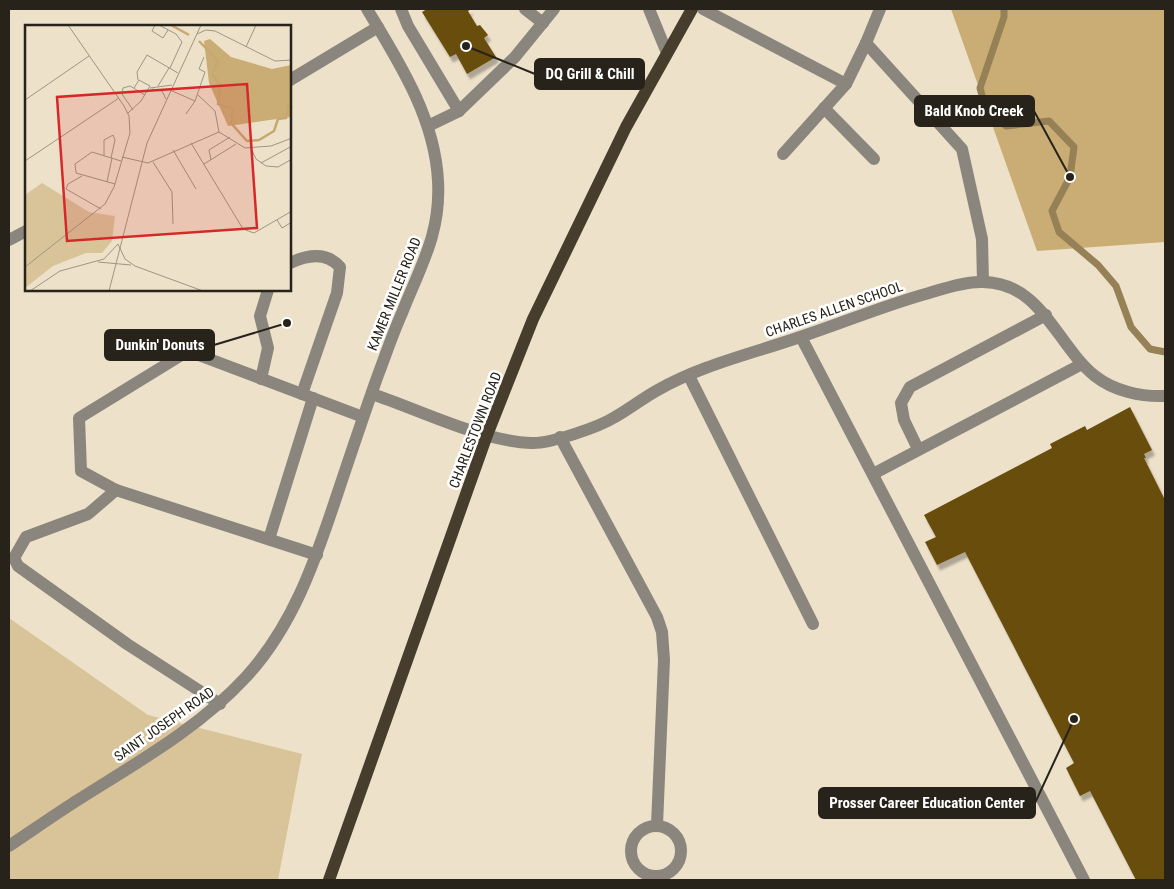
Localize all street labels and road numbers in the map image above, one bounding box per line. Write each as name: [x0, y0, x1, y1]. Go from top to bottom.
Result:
street label: KAMER MILLER ROAD: [364, 235, 424, 353]
street label: CHARLES ALLEN SCHOOL: [763, 278, 905, 340]
street label: CHARLESTOWN ROAD: [446, 370, 505, 490]
street label: SAINT JOSEPH ROAD: [111, 683, 217, 764]

